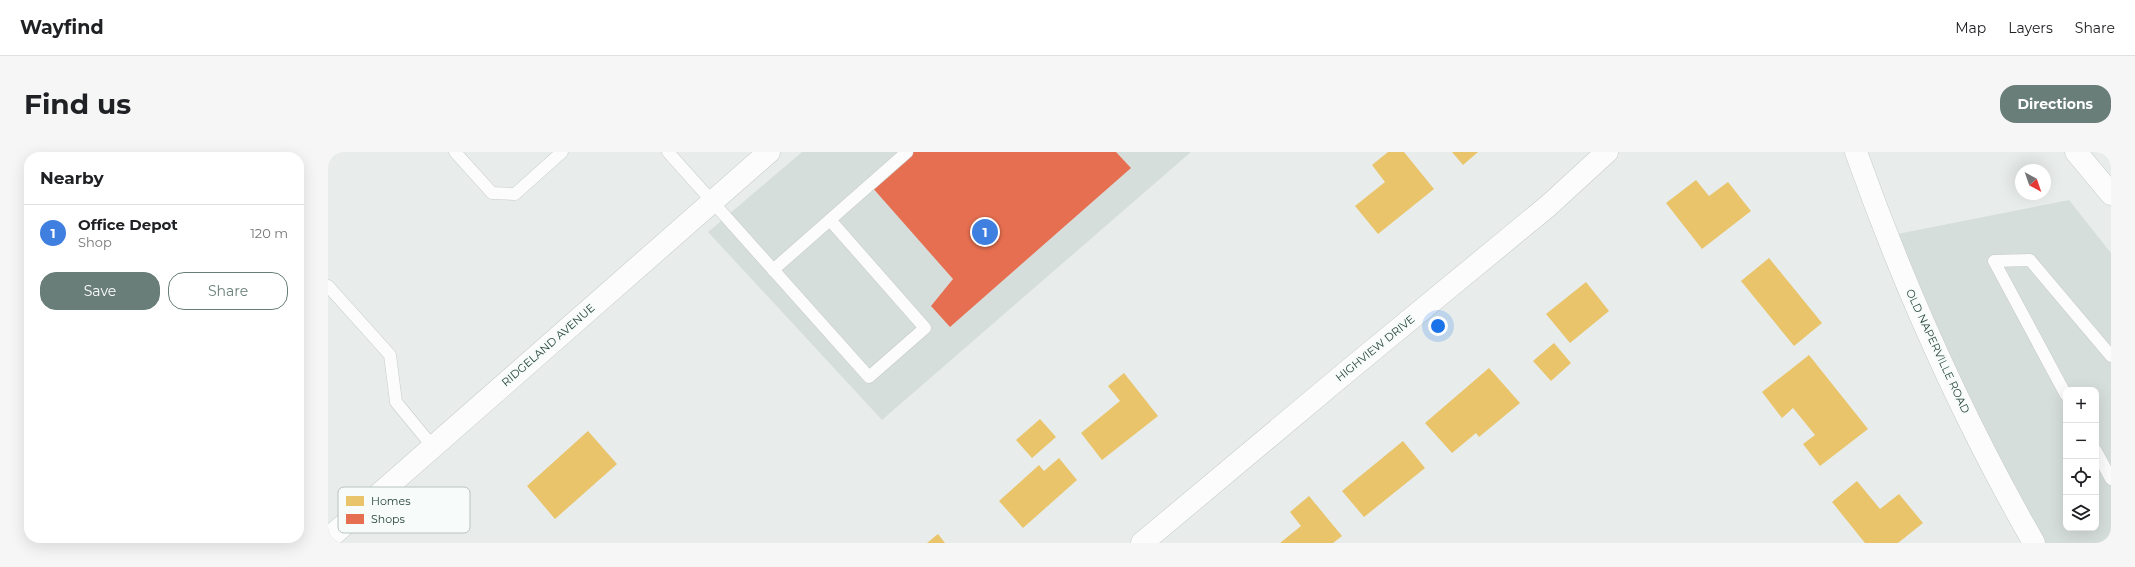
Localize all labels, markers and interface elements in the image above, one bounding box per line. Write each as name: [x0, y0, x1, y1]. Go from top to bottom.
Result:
text: Wayfind: [20, 16, 104, 39]
text: Map: [1955, 19, 1986, 37]
text: Layers: [2008, 19, 2053, 37]
text: Share: [2075, 19, 2115, 37]
button: Directions: [2000, 85, 2111, 123]
text: Find us: [24, 87, 131, 121]
north arrow: [2015, 164, 2051, 200]
text: Nearby: [40, 168, 104, 188]
text: Office Depot: [78, 215, 178, 234]
pin: 1: [972, 217, 998, 247]
text: 1: [50, 225, 56, 241]
text: 120 m: [250, 225, 288, 241]
text: Shop: [78, 234, 112, 250]
button: Save: [40, 272, 160, 310]
button: Share: [168, 272, 288, 310]
street label: OLD NAPERVILLE ROAD: [1903, 287, 1973, 415]
street label: RIDGELAND AVENUE: [499, 301, 597, 389]
street label: HIGHVIEW DRIVE: [1333, 312, 1417, 384]
your location: [1428, 316, 1448, 336]
map controls: [2063, 387, 2099, 531]
button: +: [2063, 387, 2099, 423]
button: −: [2063, 423, 2099, 459]
button: locate: [2063, 459, 2099, 495]
legend: [338, 487, 470, 533]
text: Homes: [371, 494, 411, 508]
button: layers: [2063, 495, 2099, 531]
text: Shops: [371, 512, 406, 526]

